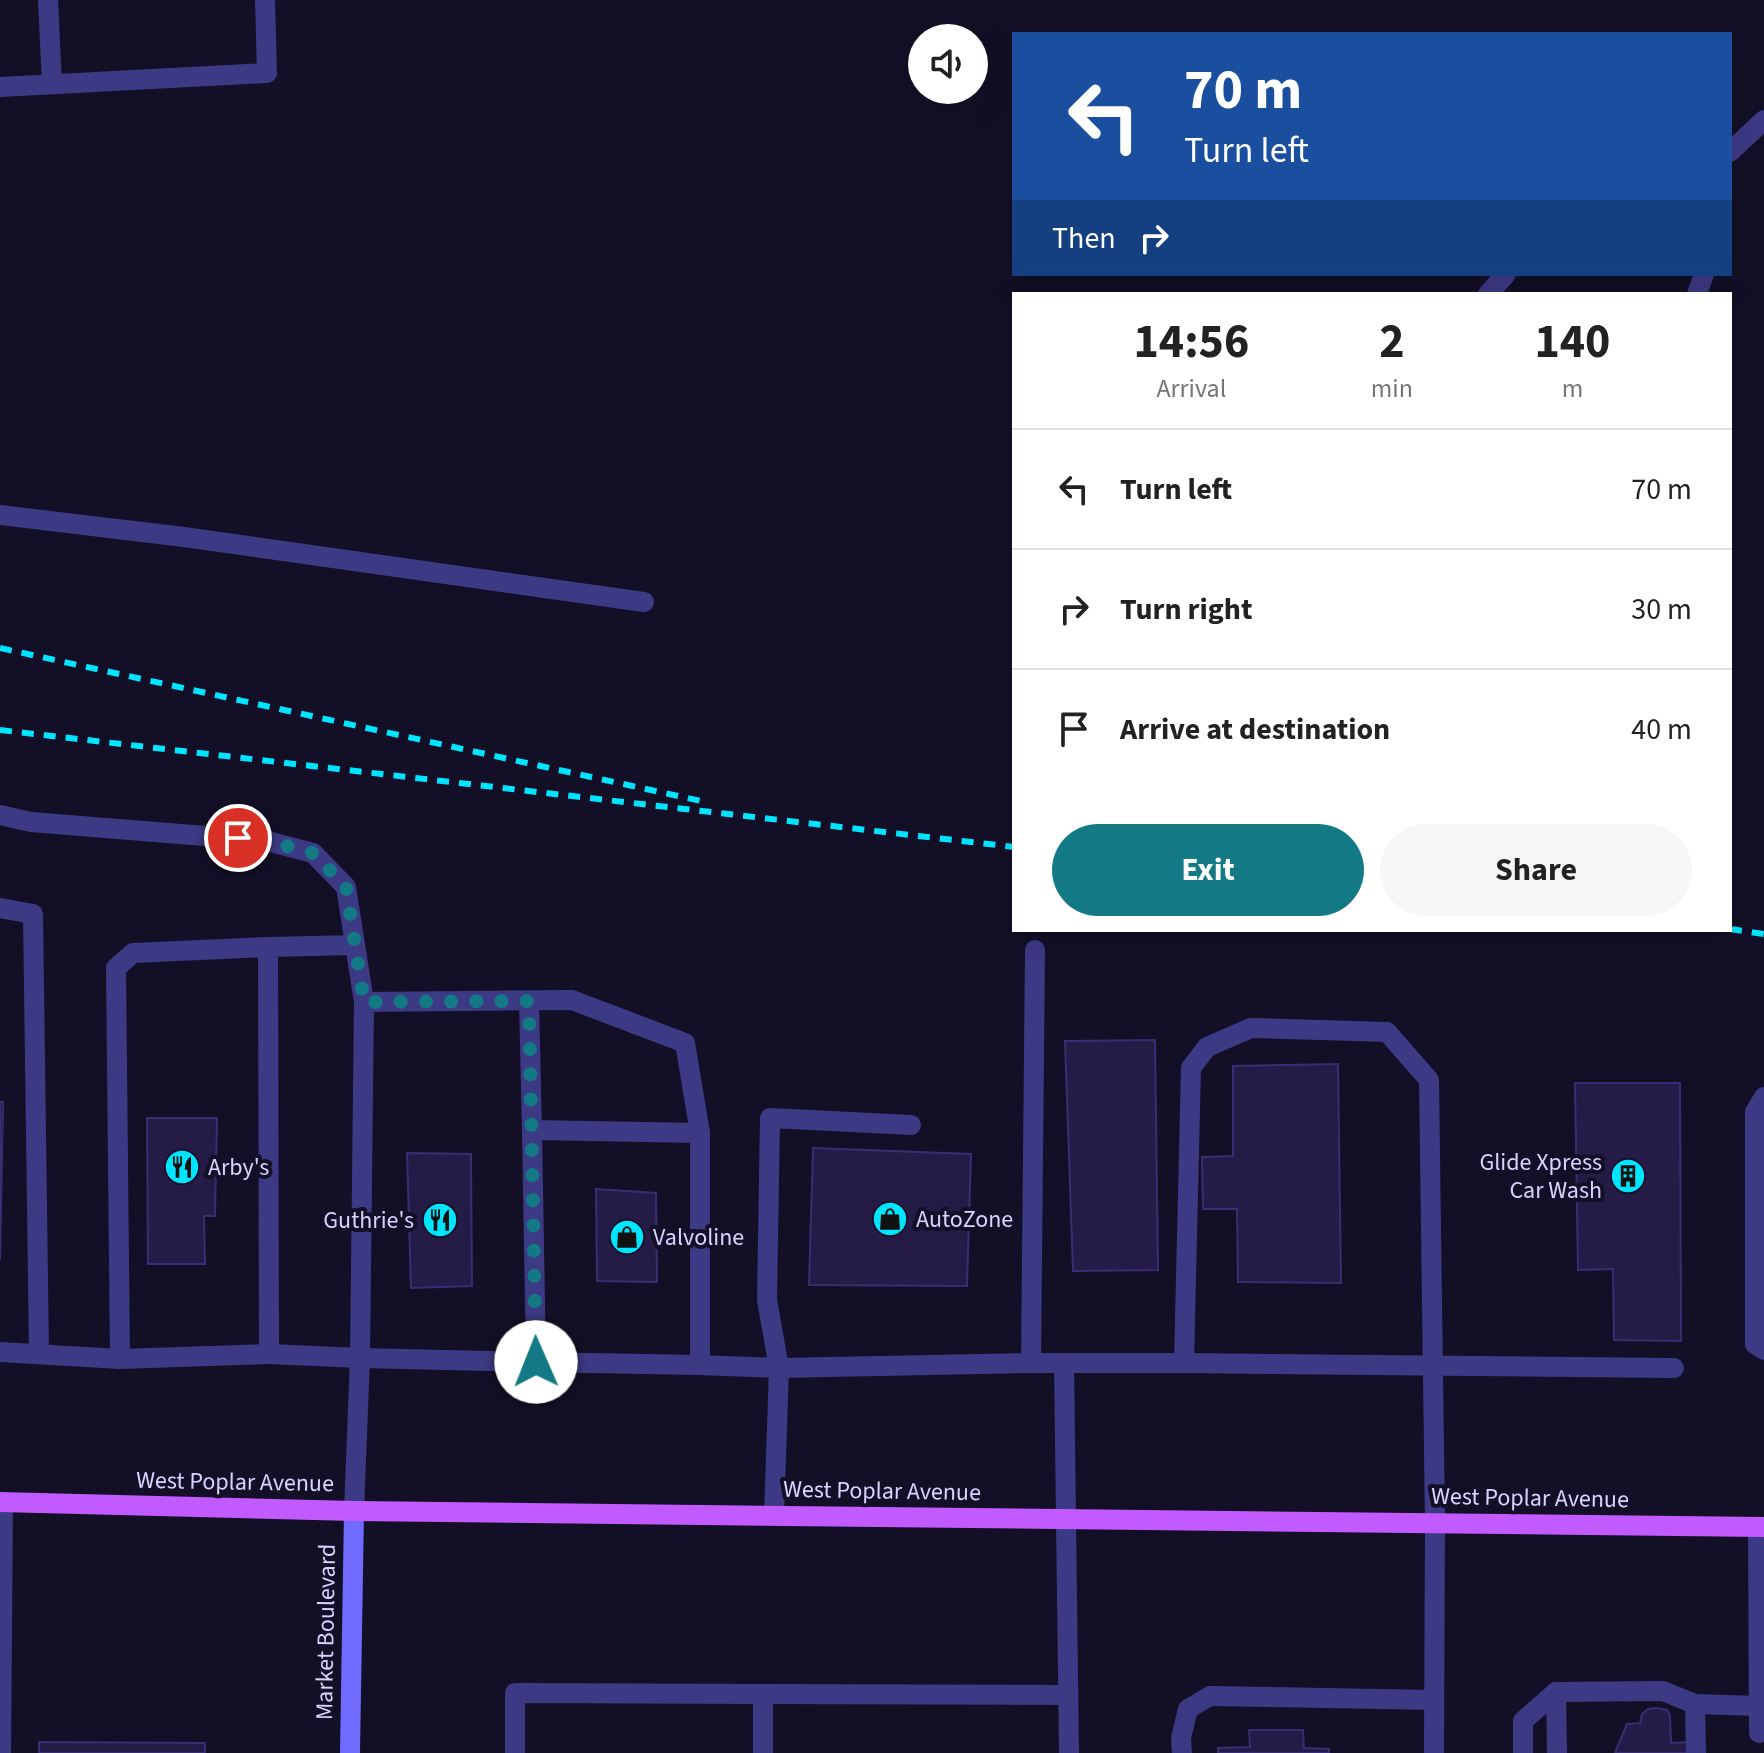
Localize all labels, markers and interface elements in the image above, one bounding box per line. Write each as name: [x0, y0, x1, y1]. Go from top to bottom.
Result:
map controls: [908, 24, 988, 104]
button: sound: [908, 24, 988, 104]
text: 70 m: [1184, 51, 1302, 130]
icon: left: [1052, 64, 1156, 168]
text: Turn left: [1184, 125, 1309, 176]
icon: right: [1132, 216, 1176, 260]
text: Then: [1052, 217, 1116, 260]
text: 14:56: [1133, 308, 1249, 376]
text: 2: [1379, 308, 1405, 376]
text: 140: [1534, 308, 1610, 376]
text: Arrival: [1156, 370, 1226, 407]
text: min: [1371, 370, 1413, 407]
text: m: [1562, 370, 1583, 407]
icon: left: [1052, 467, 1096, 511]
text: Turn left: [1120, 468, 1232, 511]
text: 70 m: [1631, 468, 1692, 511]
icon: right: [1052, 587, 1096, 631]
text: Turn right: [1120, 588, 1252, 631]
text: 30 m: [1631, 588, 1692, 631]
icon: arrive: [1052, 707, 1096, 751]
text: Arrive at destination: [1120, 708, 1390, 751]
text: 40 m: [1631, 708, 1692, 751]
pin: [204, 804, 272, 872]
icon: arrive: [216, 816, 260, 860]
button: Exit: [1052, 824, 1364, 916]
button: Share: [1380, 824, 1692, 916]
place label: Glide Xpress Car Wash: [1479, 1145, 1602, 1208]
restaurant icon: Arby's: [163, 1148, 201, 1186]
place label: Arby's: [208, 1150, 269, 1185]
building icon: Glide Xpress Car Wash: [1609, 1157, 1647, 1195]
shop icon: AutoZone: [871, 1200, 909, 1238]
restaurant icon: Guthrie's: [421, 1201, 459, 1239]
place label: AutoZone: [916, 1202, 1013, 1237]
place label: Guthrie's: [323, 1203, 414, 1238]
shop icon: Valvoline: [608, 1218, 646, 1256]
place label: Valvoline: [653, 1220, 744, 1255]
position arrow: [494, 1320, 578, 1404]
street label: West Poplar Avenue: [136, 1463, 334, 1501]
street label: West Poplar Avenue: [783, 1472, 981, 1510]
street label: West Poplar Avenue: [1431, 1479, 1629, 1517]
street label: Market Boulevard: [307, 1543, 345, 1721]

